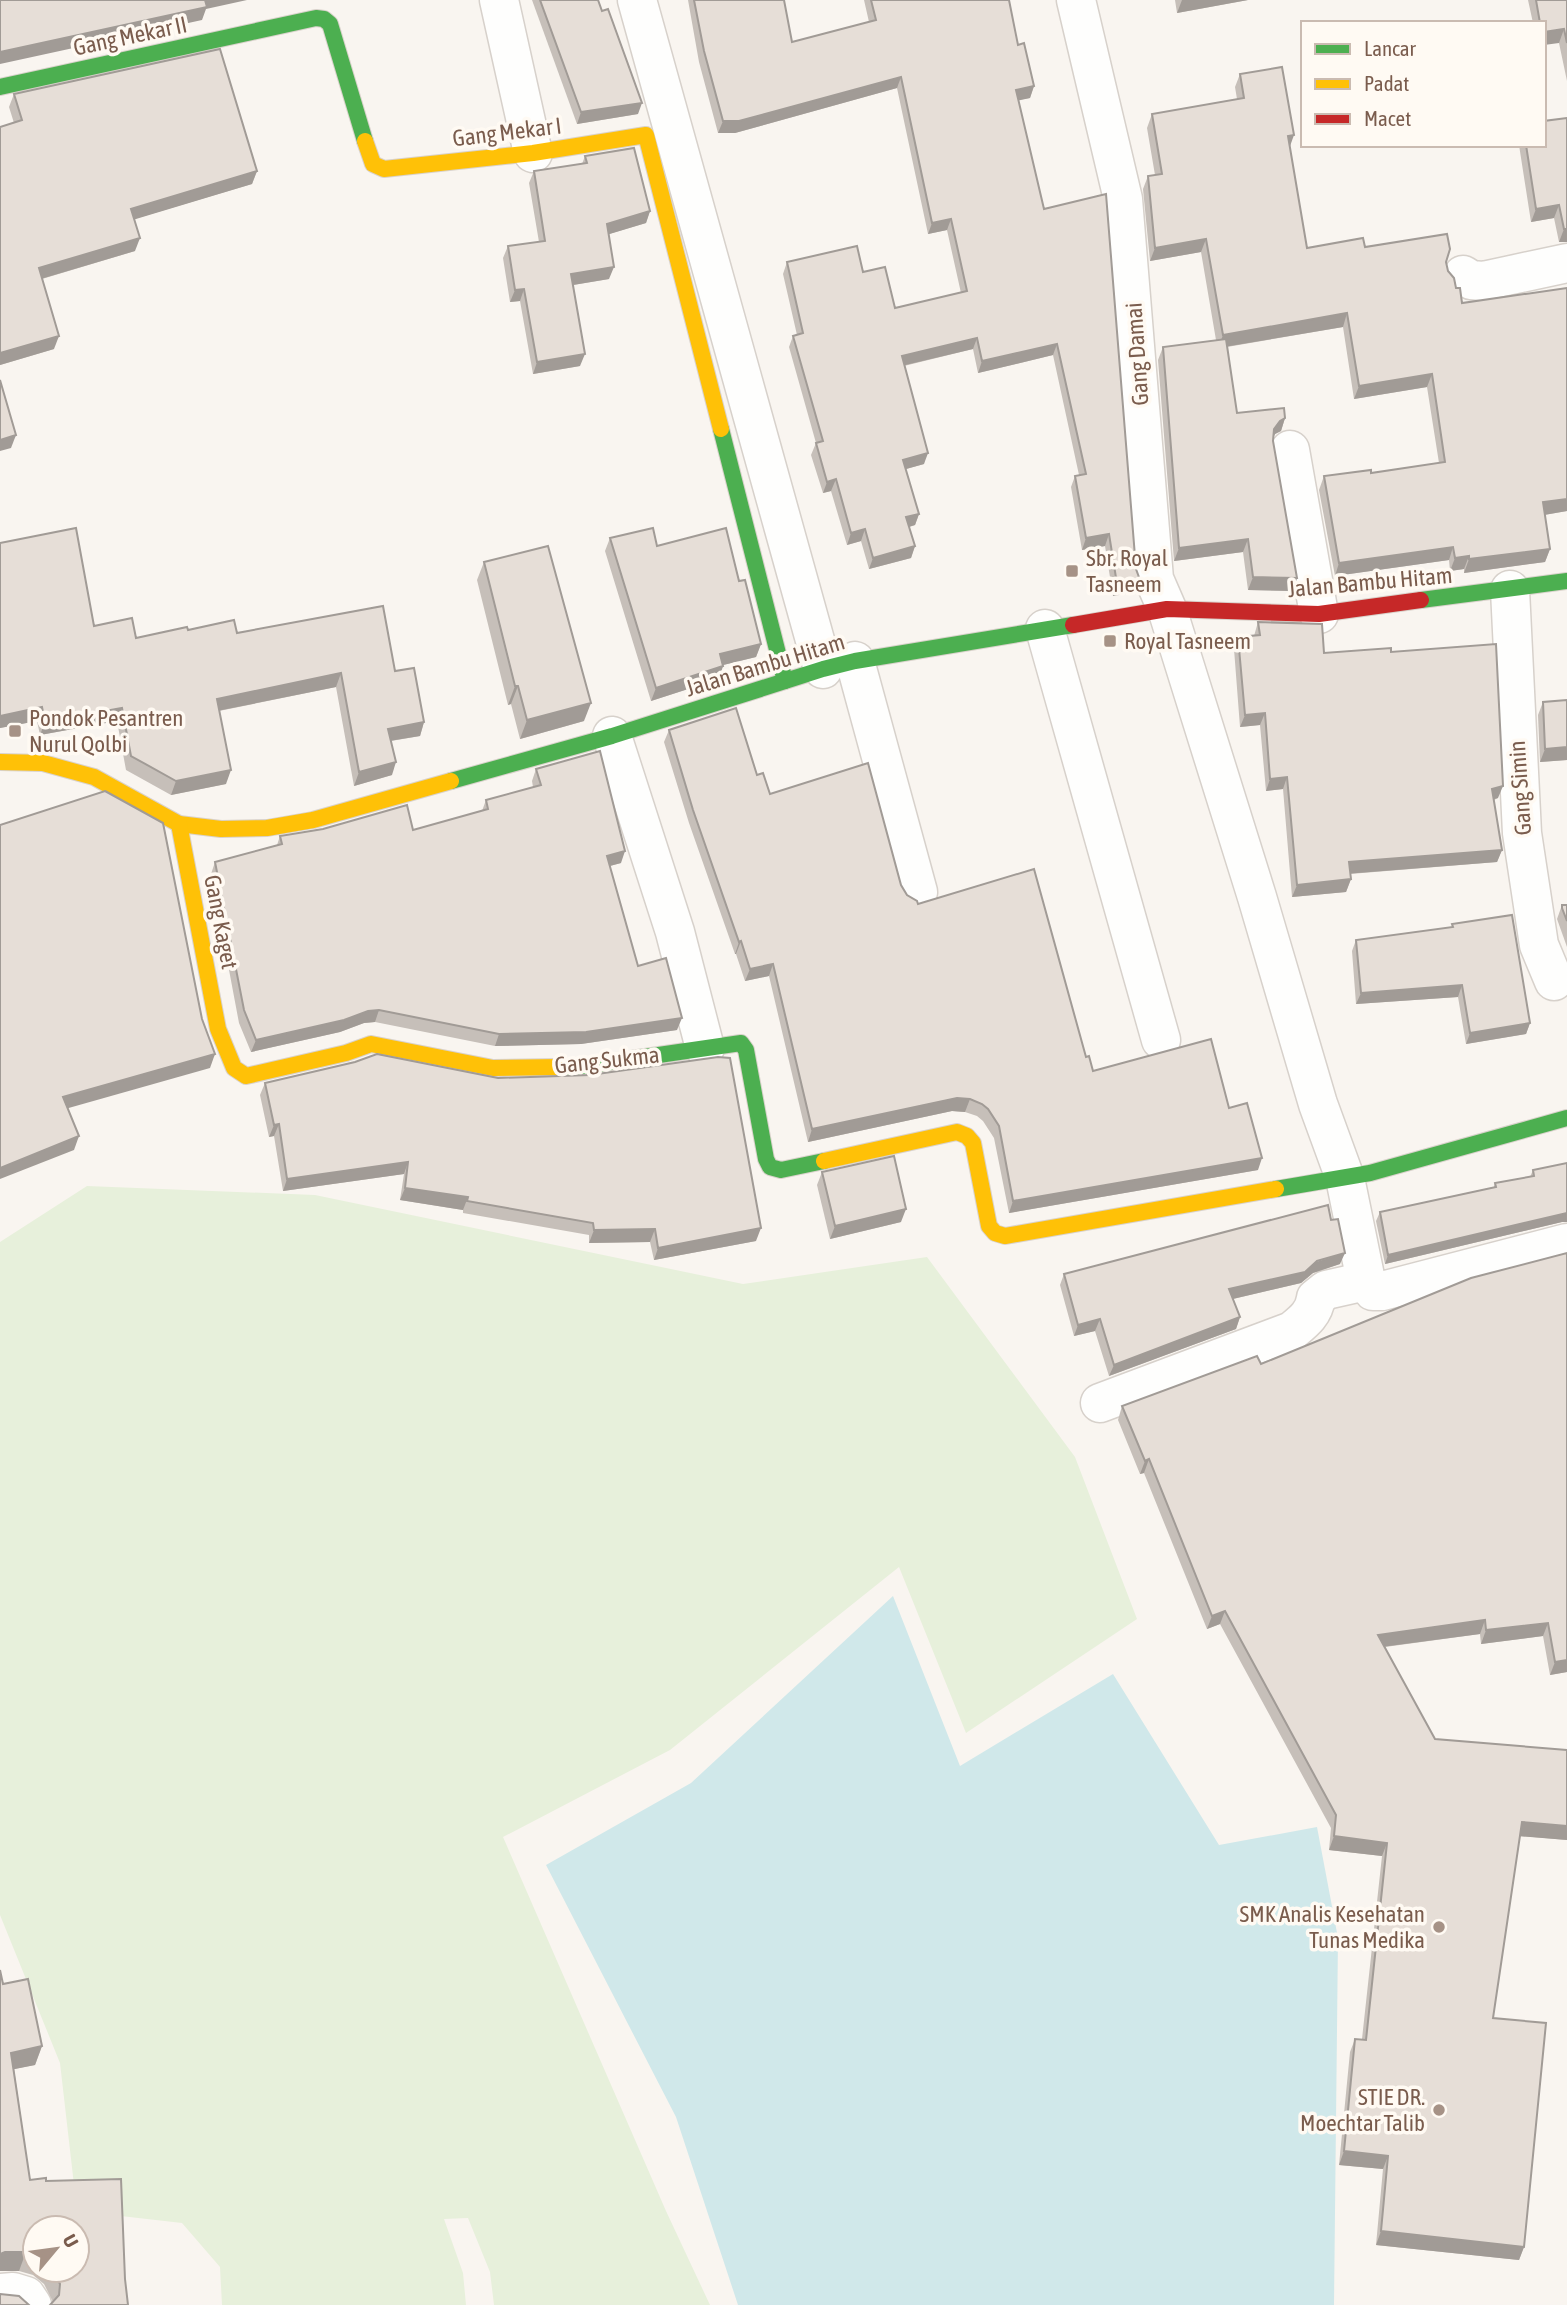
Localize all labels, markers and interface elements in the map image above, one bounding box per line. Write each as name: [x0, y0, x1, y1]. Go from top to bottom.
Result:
street label: Gang Mekar II: [71, 11, 189, 61]
legend: [1301, 21, 1546, 147]
text: Lancar: [1364, 36, 1417, 60]
text: Padat: [1364, 71, 1409, 95]
text: Macet: [1364, 106, 1411, 130]
street label: Gang Mekar I: [451, 112, 563, 152]
street label: Gang Damai: [1120, 302, 1154, 406]
place label: Sbr. Royal Tasneem: [1086, 545, 1168, 597]
street label: Jalan Bambu Hitam: [1287, 562, 1453, 602]
marker: Sbr. Royal Tasneem: [1064, 563, 1080, 579]
street label: Jalan Bambu Hitam: [682, 628, 848, 702]
place label: Royal Tasneem: [1124, 628, 1251, 654]
marker: Royal Tasneem: [1102, 633, 1118, 649]
place label: Pondok Pesantren Nurul Qolbi: [29, 705, 183, 757]
marker: Pondok Pesantren Nurul Qolbi: [7, 723, 23, 739]
street label: Gang Simin: [1504, 740, 1536, 836]
street label: Gang Kaget: [199, 873, 243, 971]
street label: Gang Sukma: [553, 1042, 661, 1078]
place label: SMK Analis Kesehatan Tunas Medika: [1240, 1901, 1425, 1953]
marker: SMK Analis Kesehatan Tunas Medika: [1431, 1919, 1447, 1935]
place label: STIE DR. Moechtar Talib: [1300, 2084, 1425, 2136]
marker: STIE DR. Moechtar Talib: [1431, 2102, 1447, 2118]
north arrow: [21, 2214, 91, 2284]
text: U: [59, 2231, 83, 2251]

